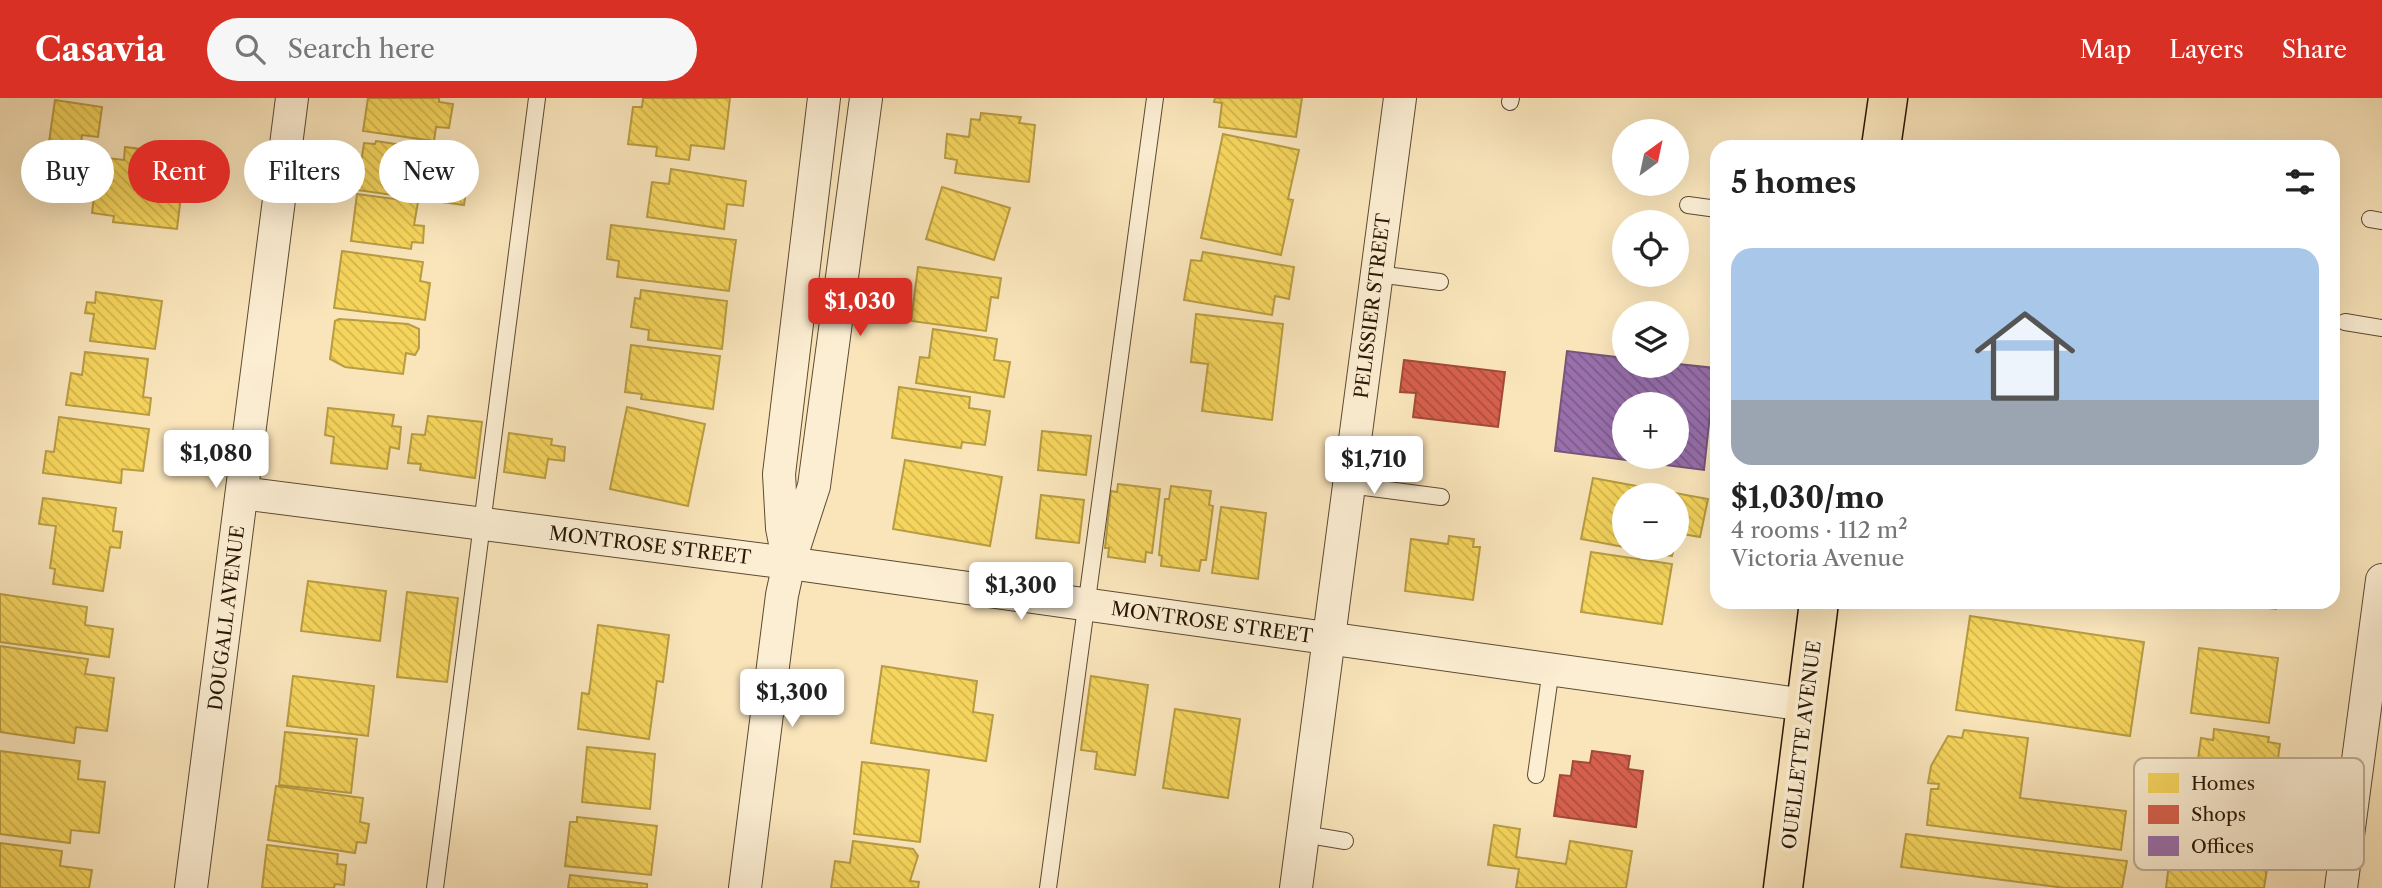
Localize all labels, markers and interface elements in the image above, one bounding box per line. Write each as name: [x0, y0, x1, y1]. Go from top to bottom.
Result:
search box: [207, 18, 697, 81]
text: Casavia: [35, 29, 165, 70]
icon: search: [231, 30, 269, 68]
text: Search here: [287, 33, 435, 65]
text: Map: [2080, 35, 2131, 64]
text: Layers: [2169, 35, 2244, 64]
text: Share: [2282, 35, 2347, 64]
north arrow: [1612, 119, 1689, 196]
map controls: [1612, 119, 1689, 560]
chip: Buy: [21, 140, 114, 203]
chip: Rent: [128, 140, 230, 203]
chip: Filters: [244, 140, 365, 203]
chip: New: [379, 140, 479, 203]
icon: filters: [2281, 163, 2319, 201]
text: 5 homes: [1731, 164, 1856, 201]
button: locate: [1612, 210, 1689, 287]
street label: PELISSIER STREET: [1350, 211, 1395, 400]
pin: $1,030: [803, 278, 917, 338]
text: $1,030: [824, 287, 896, 315]
icon: home: [1962, 293, 2088, 419]
button: layers: [1612, 301, 1689, 378]
button: +: [1612, 392, 1689, 469]
pin: $1,080: [159, 430, 273, 490]
pin: $1,710: [1317, 436, 1431, 496]
text: $1,080: [180, 439, 252, 467]
text: $1,710: [1341, 445, 1407, 473]
text: $1,030/mo: [1731, 479, 1884, 516]
button: −: [1612, 483, 1689, 560]
text: 4 rooms · 112 m²: [1731, 516, 1908, 544]
street label: MONTROSE STREET: [548, 522, 753, 569]
street label: DOUGALL AVENUE: [204, 524, 249, 712]
text: Victoria Avenue: [1731, 544, 1904, 572]
pin: $1,300: [964, 562, 1078, 622]
text: $1,300: [985, 571, 1057, 599]
street label: MONTROSE STREET: [1110, 597, 1315, 648]
street label: OUELLETTE AVENUE: [1777, 639, 1826, 851]
pin: $1,300: [735, 670, 849, 729]
text: $1,300: [756, 678, 828, 706]
legend: [2134, 758, 2364, 870]
text: Homes: [2191, 772, 2255, 795]
text: Shops: [2191, 803, 2246, 826]
text: Offices: [2191, 835, 2254, 858]

